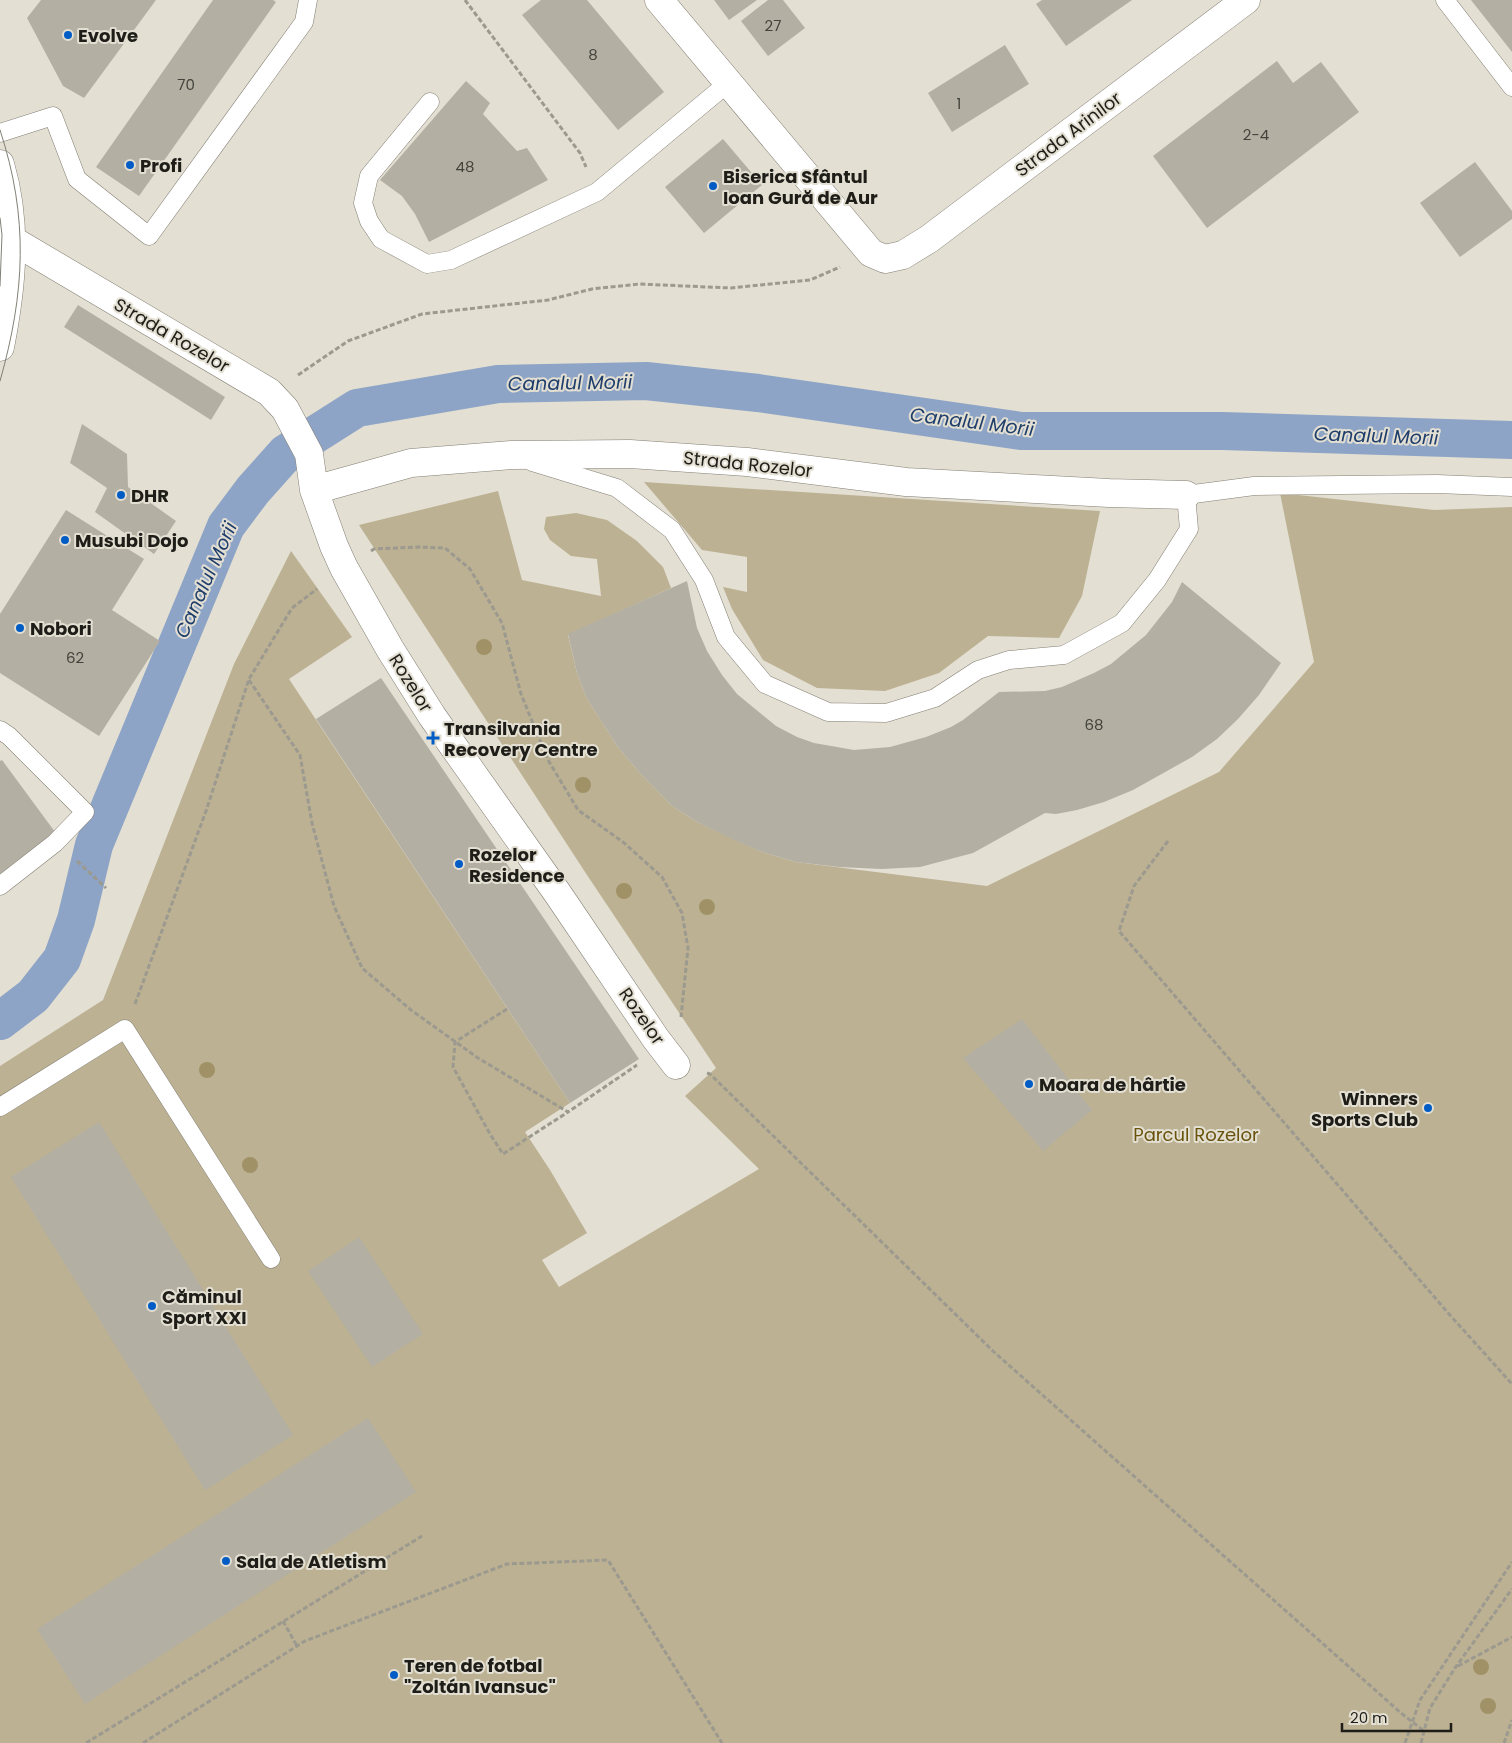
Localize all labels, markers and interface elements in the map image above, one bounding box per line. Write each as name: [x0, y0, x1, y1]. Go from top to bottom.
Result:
house number: 27: [765, 15, 781, 36]
place label: Evolve: [78, 23, 138, 48]
marker: Evolve: [62, 29, 74, 41]
house number: 8: [588, 44, 598, 65]
house number: 70: [177, 74, 195, 95]
street label: Strada Arinilor: [1010, 86, 1126, 182]
house number: 1: [957, 93, 961, 114]
house number: 2-4: [1243, 124, 1269, 145]
place label: Profi: [140, 153, 182, 178]
house number: 48: [456, 156, 474, 177]
marker: Profi: [124, 159, 136, 171]
place label: Biserica Sfântul Ioan Gură de Aur: [723, 164, 878, 210]
marker: Biserica Sfântul Ioan Gură de Aur: [707, 180, 719, 192]
street label: Strada Rozelor: [110, 292, 235, 378]
water label: Canalul Morii: [507, 368, 633, 398]
water label: Canalul Morii: [908, 401, 1036, 443]
water label: Canalul Morii: [1313, 420, 1439, 452]
street label: Strada Rozelor: [682, 445, 814, 483]
place label: DHR: [131, 483, 169, 508]
marker: DHR: [115, 489, 127, 501]
water label: Canalul Morii: [168, 517, 244, 642]
place label: Musubi Dojo: [75, 528, 189, 553]
marker: Musubi Dojo: [59, 534, 71, 546]
place label: Nobori: [30, 616, 92, 641]
marker: Nobori: [14, 622, 26, 634]
house number: 62: [66, 647, 84, 668]
street label: Rozelor: [383, 649, 439, 717]
house number: 68: [1085, 714, 1104, 735]
place label: Transilvania Recovery Centre: [444, 716, 597, 762]
marker: Transilvania Recovery Centre: [426, 731, 440, 745]
place label: Rozelor Residence: [469, 842, 565, 888]
marker: Rozelor Residence: [453, 858, 465, 870]
street label: Rozelor: [613, 982, 671, 1050]
place label: Moara de hârtie: [1039, 1072, 1186, 1097]
marker: Moara de hârtie: [1023, 1078, 1035, 1090]
place label: Winners Sports Club: [1311, 1086, 1418, 1132]
marker: Winners Sports Club: [1422, 1102, 1434, 1114]
park label: Parcul Rozelor: [1133, 1122, 1259, 1147]
place label: Căminul Sport XXI: [162, 1284, 247, 1330]
marker: Căminul Sport XXI: [146, 1300, 158, 1312]
place label: Sala de Atletism: [236, 1549, 386, 1574]
marker: Sala de Atletism: [220, 1555, 232, 1567]
place label: Teren de fotbal "Zoltán Ivansuc": [404, 1653, 556, 1699]
marker: Teren de fotbal "Zoltán Ivansuc": [388, 1669, 400, 1681]
scale bar: [1342, 1700, 1451, 1732]
text: 20 m: [1350, 1707, 1388, 1728]

